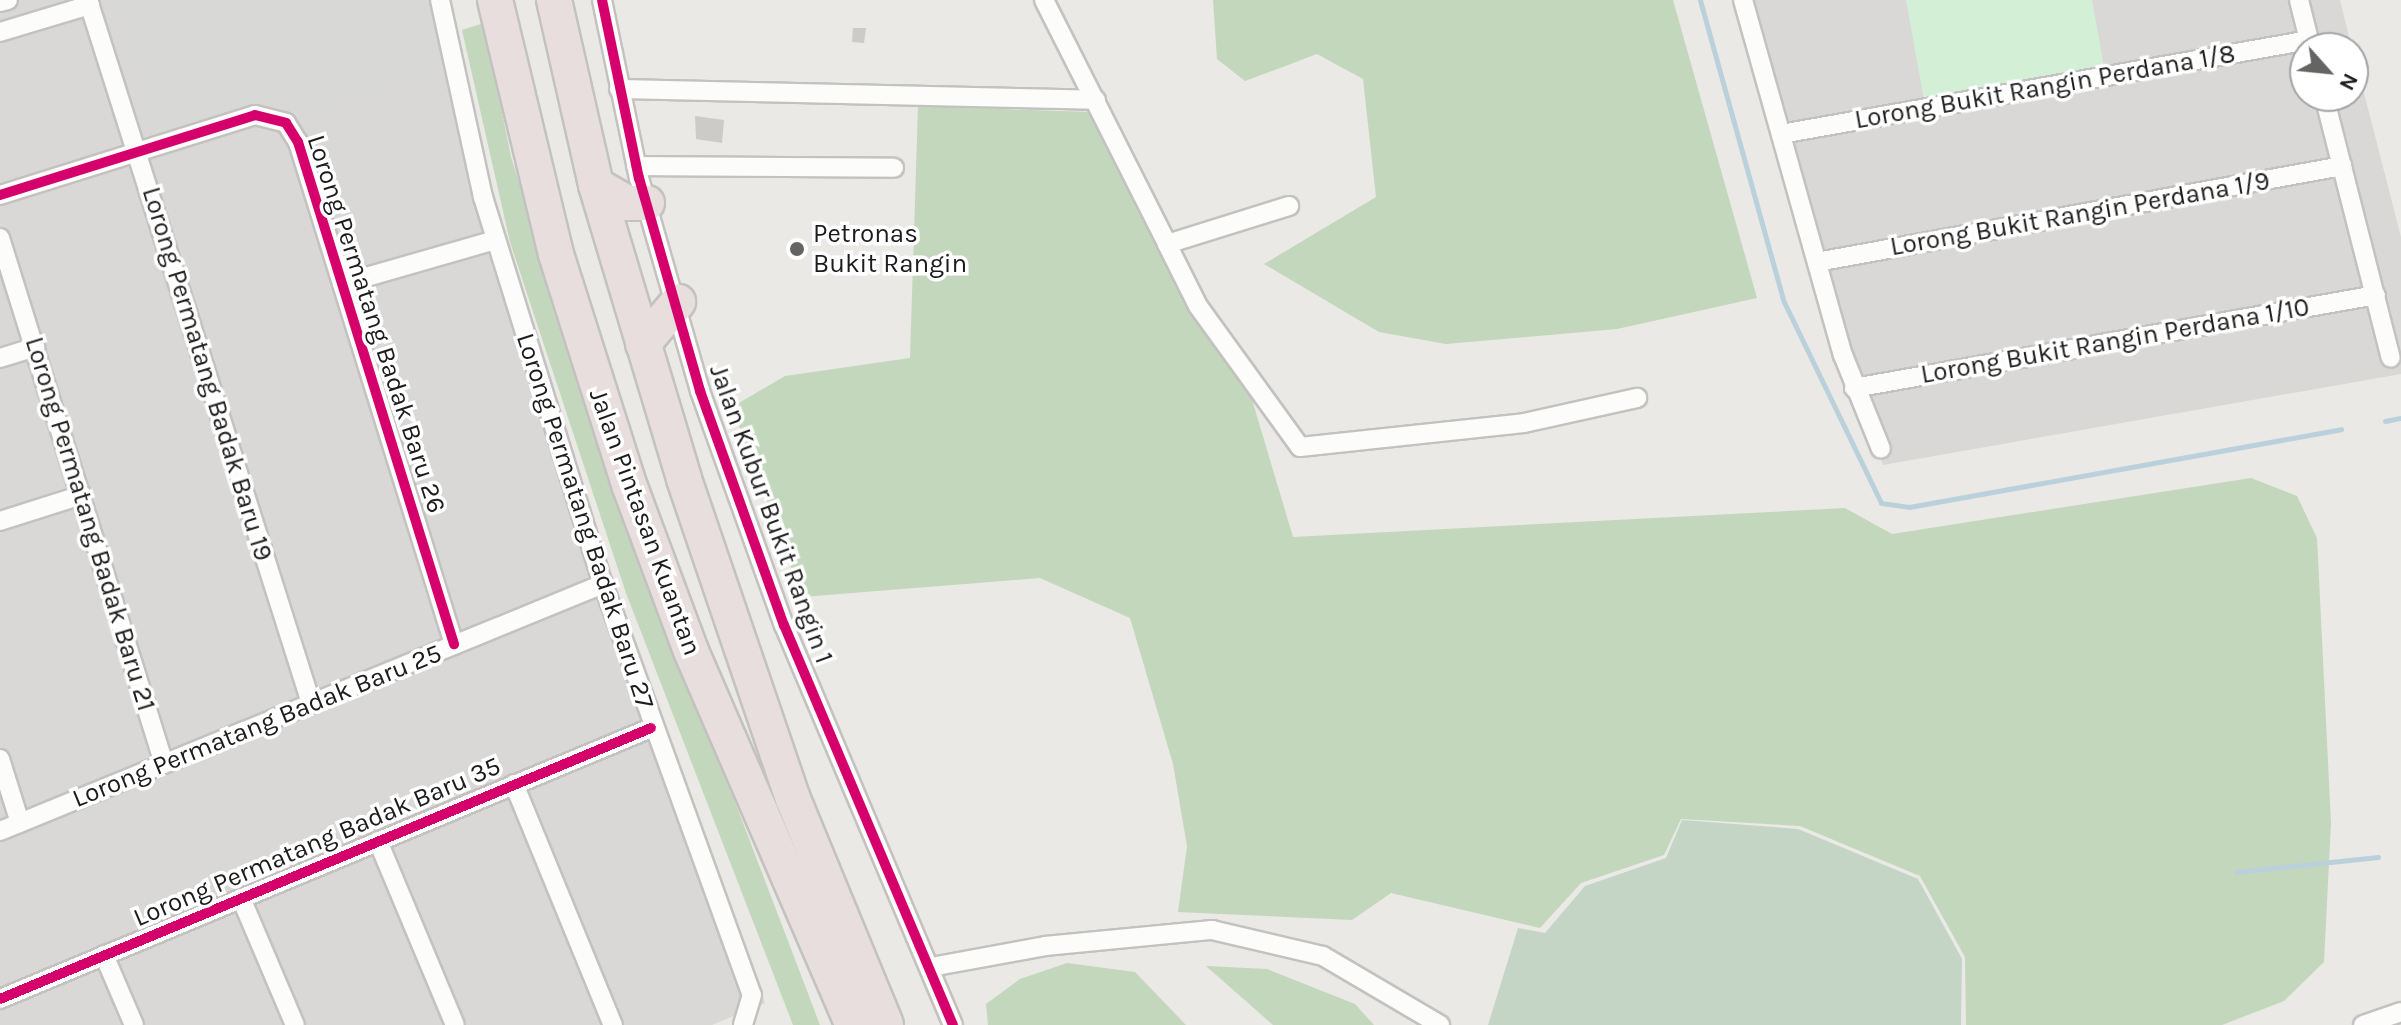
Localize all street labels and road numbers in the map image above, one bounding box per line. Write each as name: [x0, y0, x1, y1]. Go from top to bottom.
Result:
street label: Lorong Bukit Rangin Perdana 1/8: [1852, 38, 2238, 136]
street label: Lorong Permatang Badak Baru 26: [300, 131, 452, 517]
street label: Lorong Bukit Rangin Perdana 1/9: [1888, 165, 2272, 263]
street label: Lorong Permatang Badak Baru 19: [135, 183, 279, 565]
street label: Lorong Bukit Rangin Perdana 1/10: [1918, 291, 2312, 391]
street label: Lorong Permatang Badak Baru 27: [509, 329, 661, 713]
street label: Lorong Permatang Badak Baru 21: [18, 333, 162, 715]
street label: Jalan Kubur Bukit Rangin 1: [702, 360, 840, 668]
street label: Jalan Pintasan Kuantan: [582, 384, 708, 660]
street label: Lorong Permatang Badak Baru 25: [68, 637, 446, 815]
street label: Lorong Permatang Badak Baru 35: [129, 750, 505, 934]

